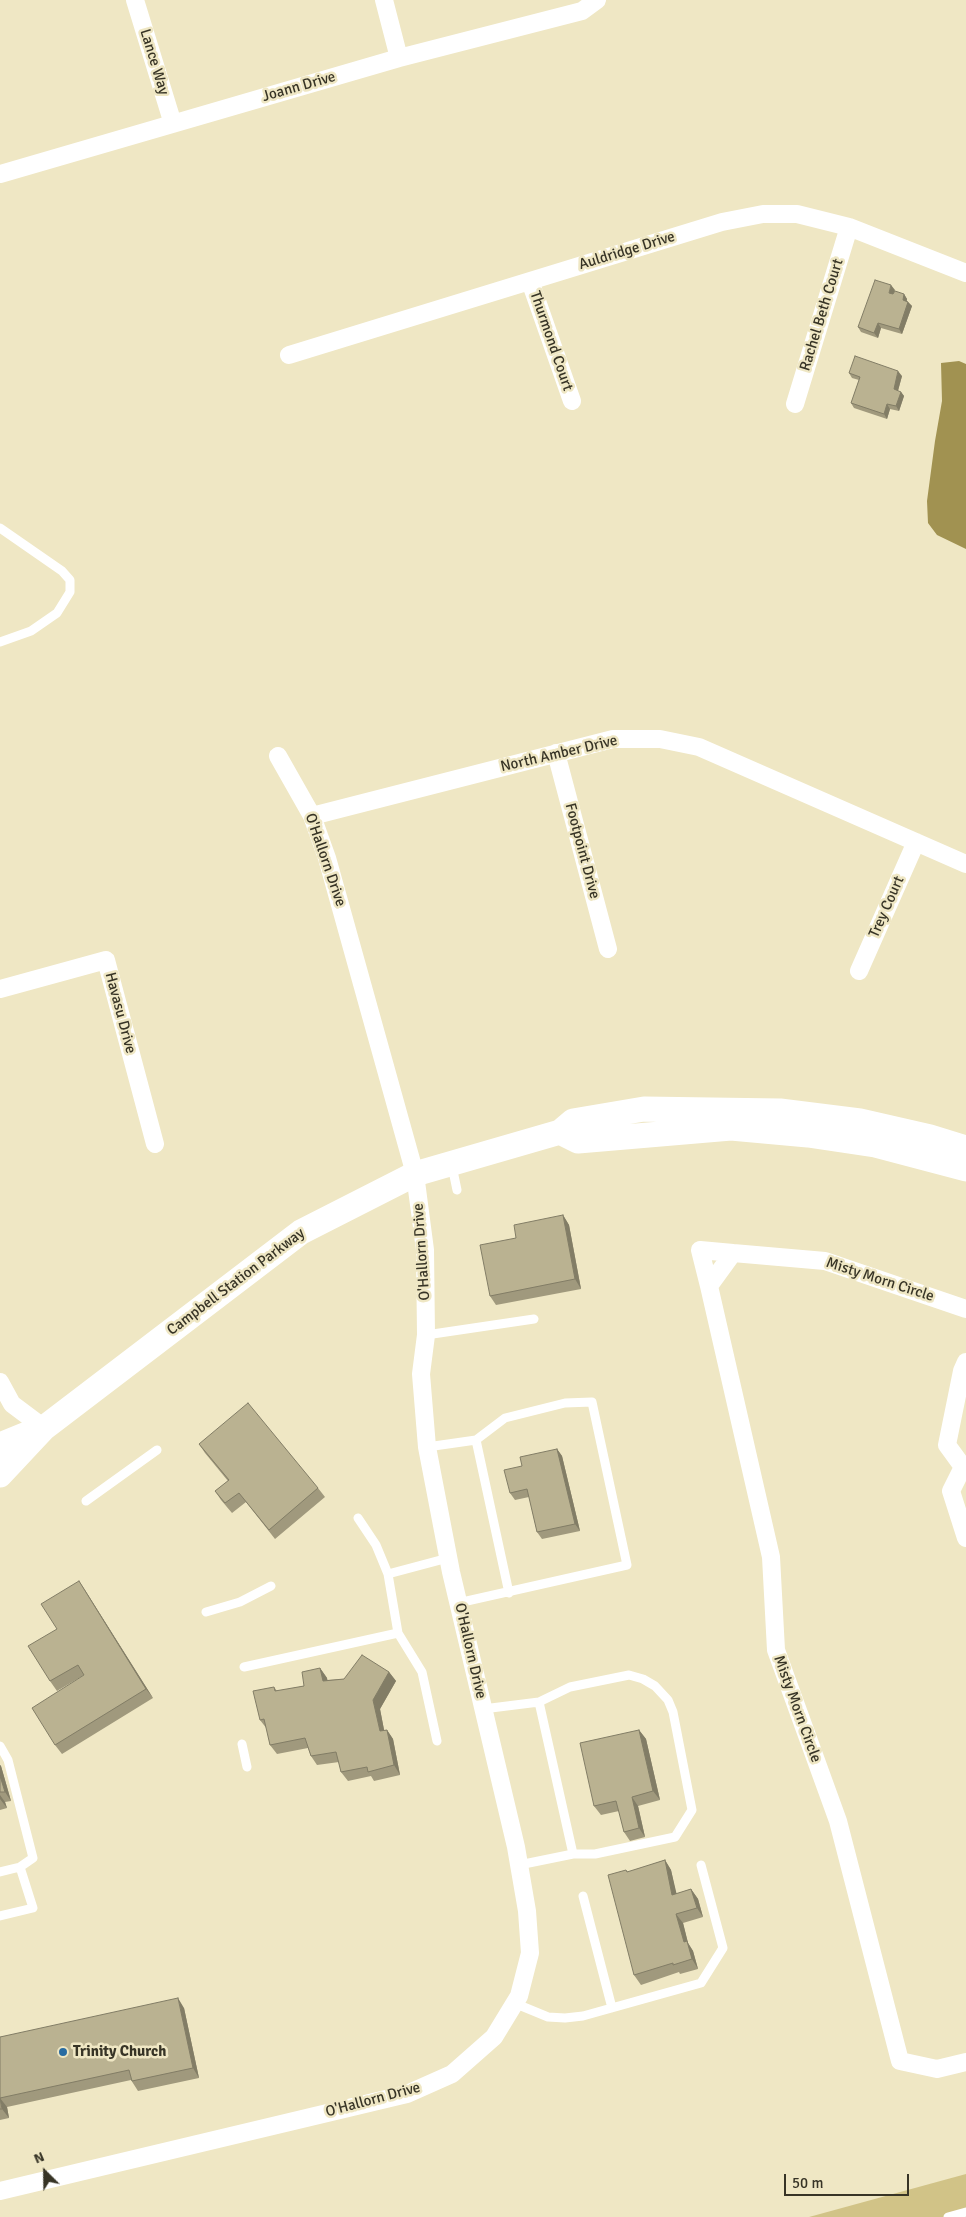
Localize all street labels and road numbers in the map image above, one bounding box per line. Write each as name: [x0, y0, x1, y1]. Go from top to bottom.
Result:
street label: Lance Way: [135, 27, 173, 97]
street label: Joann Drive: [260, 68, 338, 106]
street label: Auldridge Drive: [577, 228, 677, 274]
street label: Rachel Beth Court: [796, 257, 848, 373]
street label: Thurmond Court: [525, 289, 577, 393]
street label: North Amber Drive: [499, 732, 619, 776]
street label: Footpoint Drive: [561, 801, 603, 901]
street label: O'Hallorn Drive: [301, 811, 349, 909]
street label: Trey Court: [865, 873, 909, 941]
street label: Havasu Drive: [100, 970, 140, 1056]
street label: O'Hallorn Drive: [410, 1203, 434, 1301]
street label: Campbell Station Parkway: [164, 1224, 308, 1340]
street label: Misty Morn Circle: [824, 1254, 936, 1306]
street label: O'Hallorn Drive: [450, 1601, 490, 1701]
street label: Misty Morn Circle: [769, 1653, 825, 1765]
street label: O'Hallorn Drive: [324, 2079, 422, 2121]

